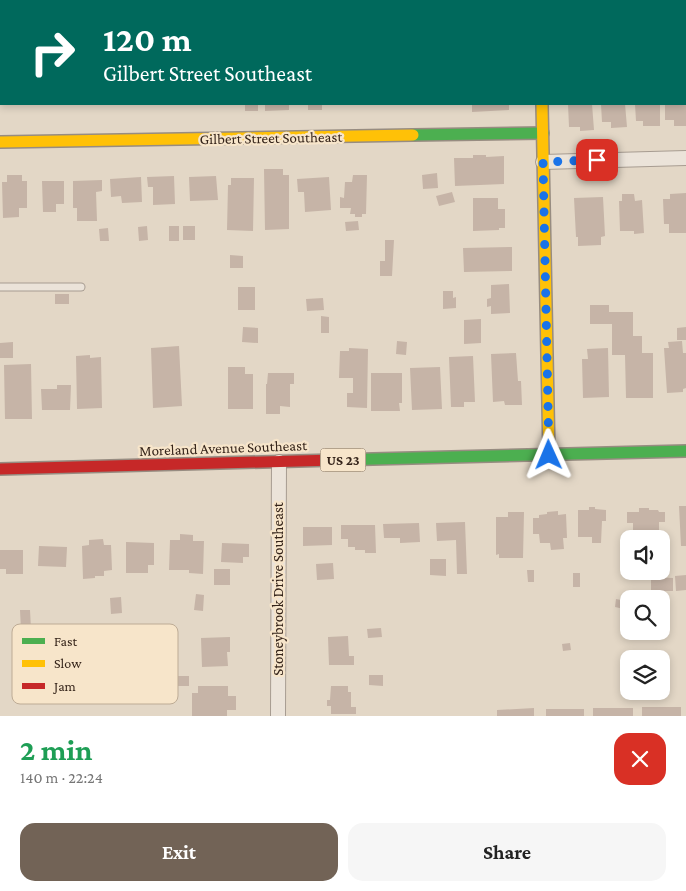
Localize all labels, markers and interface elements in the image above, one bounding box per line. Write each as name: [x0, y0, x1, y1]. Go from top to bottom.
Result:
icon: right: [20, 20, 85, 85]
text: 120 m: [103, 20, 192, 59]
text: Gilbert Street Southeast: [103, 61, 312, 86]
street label: Gilbert Street Southeast: [200, 129, 343, 147]
pin: [576, 139, 618, 181]
icon: arrive: [583, 146, 611, 174]
position arrow: [522, 428, 574, 480]
street label: Moreland Avenue Southeast: [139, 437, 308, 459]
road number: US 23: [320, 448, 366, 472]
street label: Stoneybrook Drive Southeast: [270, 501, 287, 676]
map controls: [620, 530, 670, 700]
button: sound: [620, 530, 670, 580]
button: search: [620, 590, 670, 640]
legend: [12, 624, 178, 704]
text: Fast: [54, 633, 78, 649]
button: layers: [620, 650, 670, 700]
text: Slow: [54, 655, 82, 671]
text: Jam: [52, 678, 76, 694]
text: 2 min: [20, 733, 92, 766]
button: close: [614, 733, 666, 785]
text: 140 m · 22:24: [20, 769, 103, 786]
button: Exit: [20, 823, 338, 881]
button: Share: [348, 823, 666, 881]

